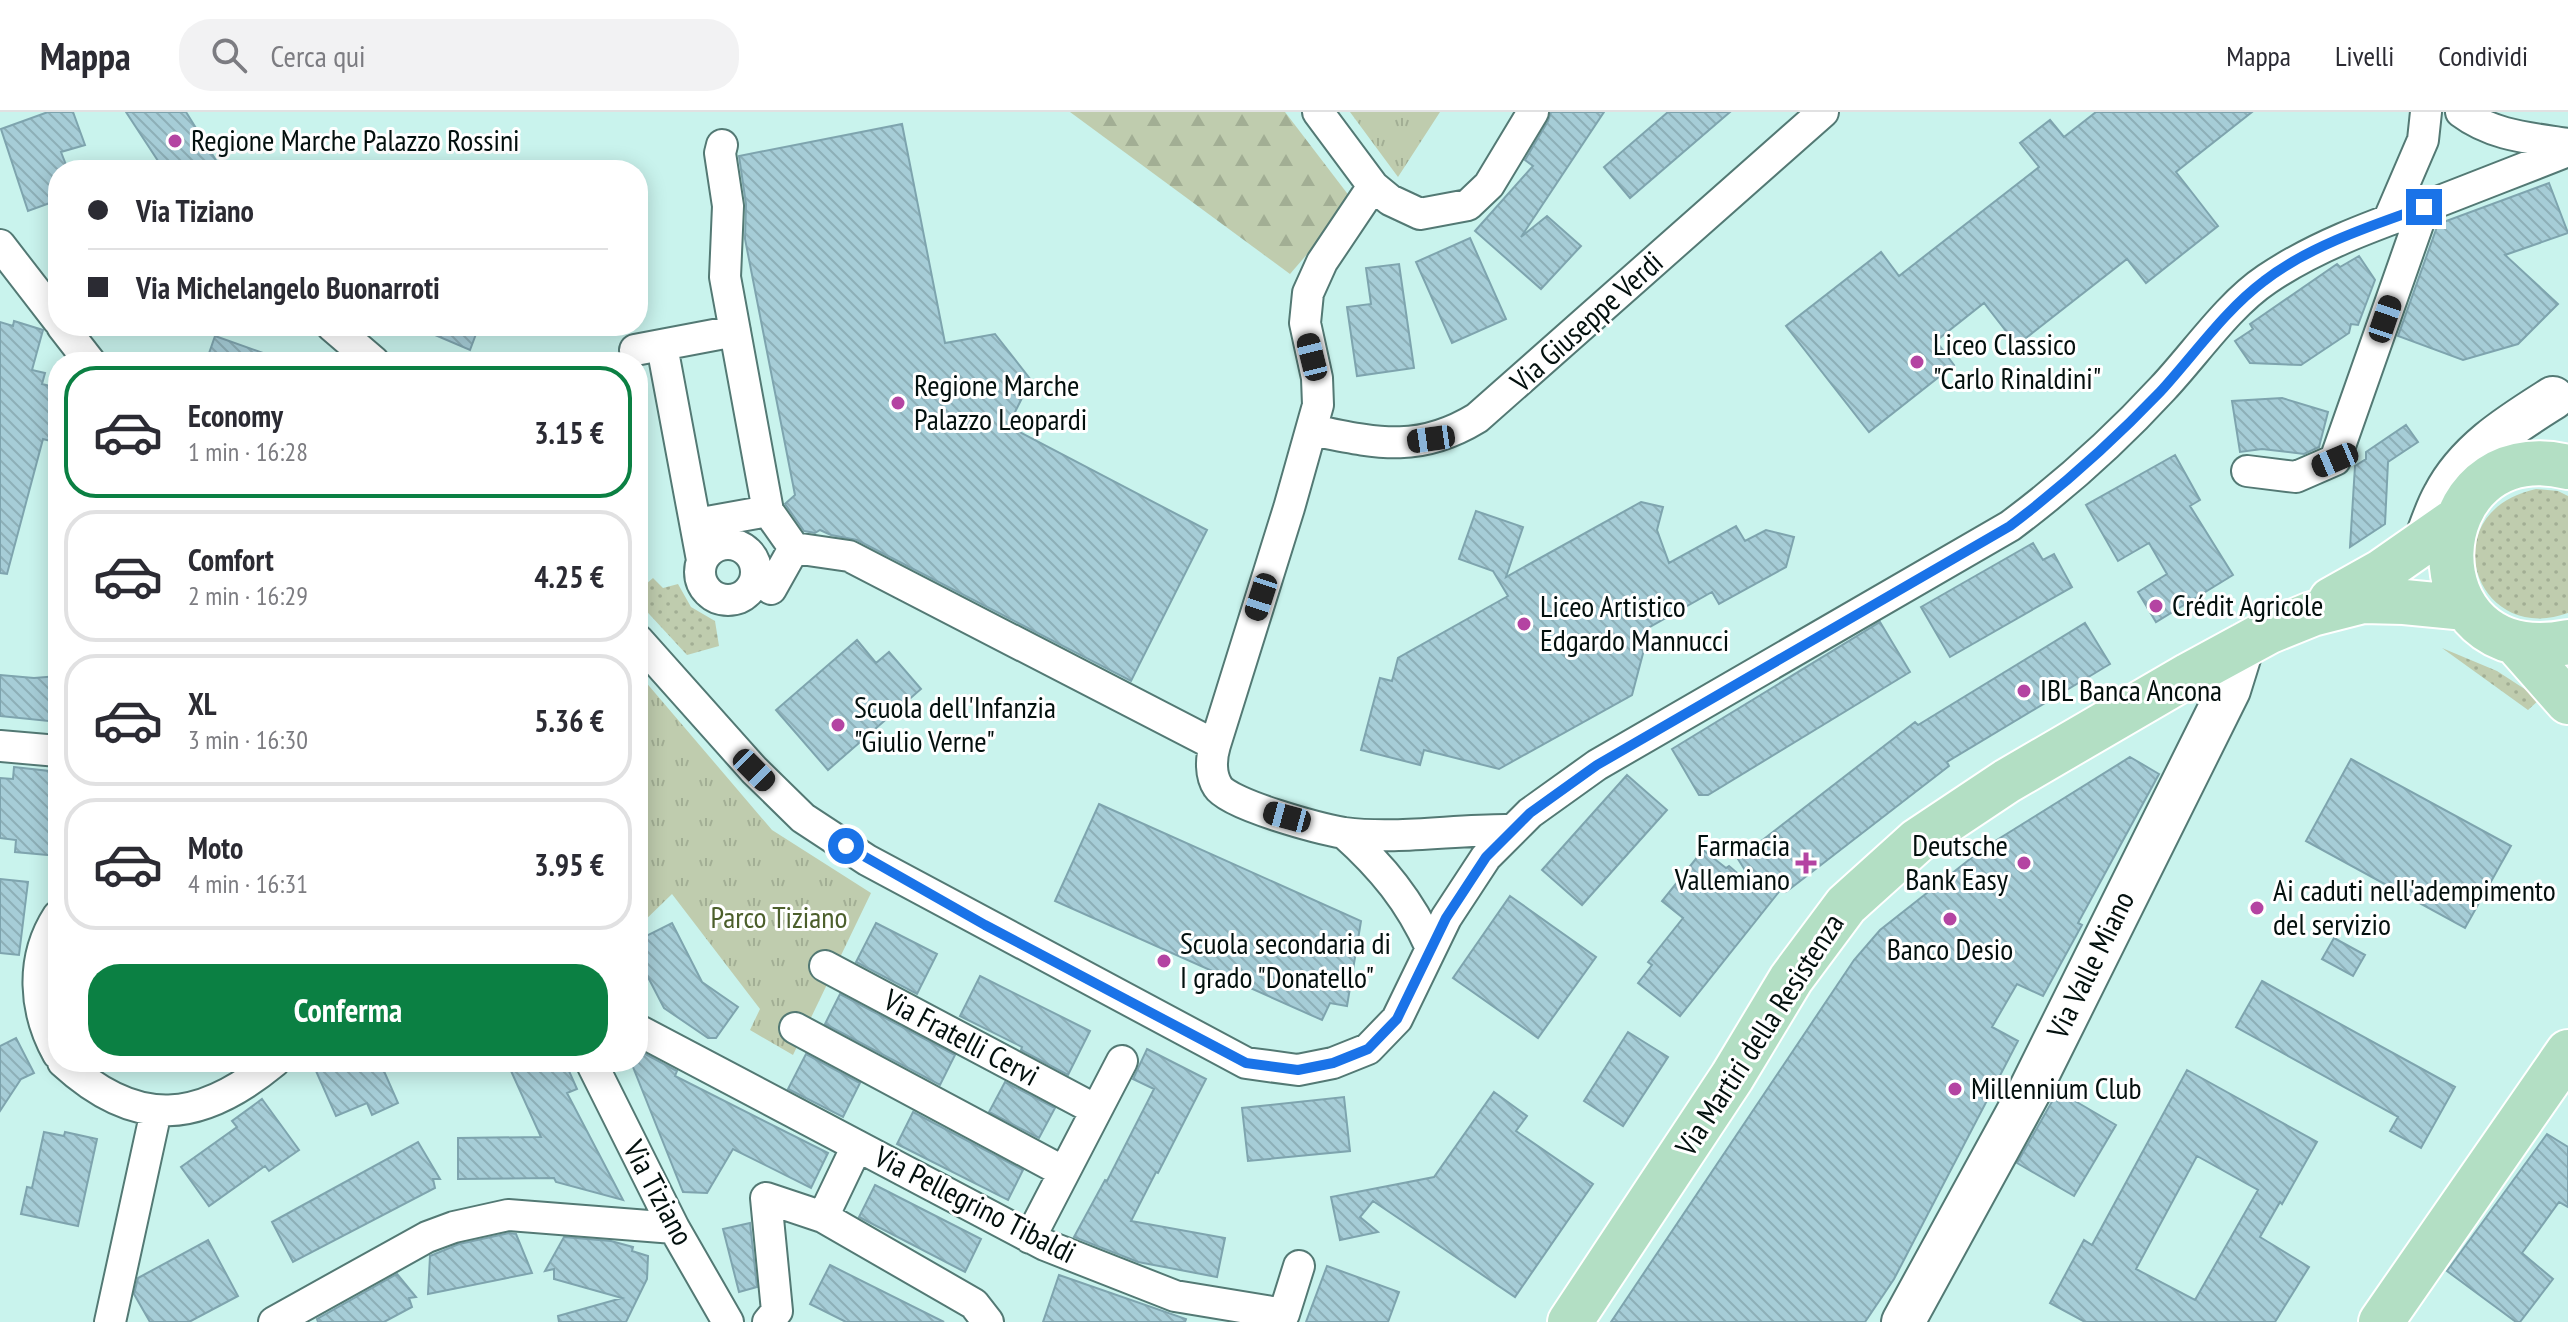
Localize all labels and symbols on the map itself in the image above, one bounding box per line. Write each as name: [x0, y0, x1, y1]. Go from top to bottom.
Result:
place label: Regione Marche Palazzo Rossini: [191, 120, 520, 159]
marker: Regione Marche Palazzo Rossini: [166, 132, 184, 150]
route end: [2406, 189, 2442, 225]
street label: Via Giuseppe Verdi: [1501, 242, 1670, 400]
car: [2366, 292, 2404, 346]
place label: Liceo Classico "Carlo Rinaldini": [1933, 324, 2101, 397]
car: [1295, 331, 1329, 383]
marker: Liceo Classico "Carlo Rinaldini": [1908, 353, 1926, 371]
place label: Regione Marche Palazzo Leopardi: [914, 365, 1087, 438]
marker: Regione Marche Palazzo Leopardi: [889, 394, 907, 412]
car: [1406, 424, 1456, 454]
car: [2308, 440, 2362, 480]
car: [1242, 570, 1280, 624]
place label: Crédit Agricole: [2172, 585, 2323, 624]
place label: Liceo Artistico Edgardo Mannucci: [1540, 586, 1729, 659]
marker: Crédit Agricole: [2147, 597, 2165, 615]
marker: Liceo Artistico Edgardo Mannucci: [1515, 615, 1533, 633]
place label: IBL Banca Ancona: [2040, 670, 2222, 709]
marker: IBL Banca Ancona: [2015, 682, 2033, 700]
place label: Scuola dell'Infanzia "Giulio Verne": [854, 687, 1056, 760]
marker: Scuola dell'Infanzia "Giulio Verne": [829, 716, 847, 734]
car: [729, 745, 779, 795]
car: [1261, 799, 1313, 835]
place label: Farmacia Vallemiano: [1674, 825, 1790, 898]
place label: Deutsche Bank Easy: [1905, 825, 2009, 898]
route start: [828, 828, 864, 864]
marker: Farmacia Vallemiano: [1797, 854, 1815, 872]
marker: Deutsche Bank Easy: [2015, 854, 2033, 872]
place label: Ai caduti nell'adempimento del servizio: [2273, 870, 2556, 943]
street label: Via Valle Miano: [2037, 884, 2142, 1045]
park label: Parco Tiziano: [710, 897, 848, 936]
marker: Ai caduti nell'adempimento del servizio: [2248, 899, 2266, 917]
street label: Via Martiri della Resistenza: [1665, 906, 1852, 1164]
marker: Banco Desio: [1941, 910, 1959, 928]
place label: Scuola secondaria di I grado "Donatello": [1180, 923, 1391, 996]
place label: Banco Desio: [1887, 929, 2013, 968]
marker: Scuola secondaria di I grado "Donatello": [1155, 952, 1173, 970]
street label: Via Fratelli Cervi: [876, 979, 1046, 1094]
place label: Millennium Club: [1971, 1068, 2142, 1107]
marker: Millennium Club: [1946, 1080, 1964, 1098]
street label: Via Tiziano: [615, 1132, 703, 1251]
street label: Via Pellegrino Tibaldi: [868, 1136, 1083, 1271]

